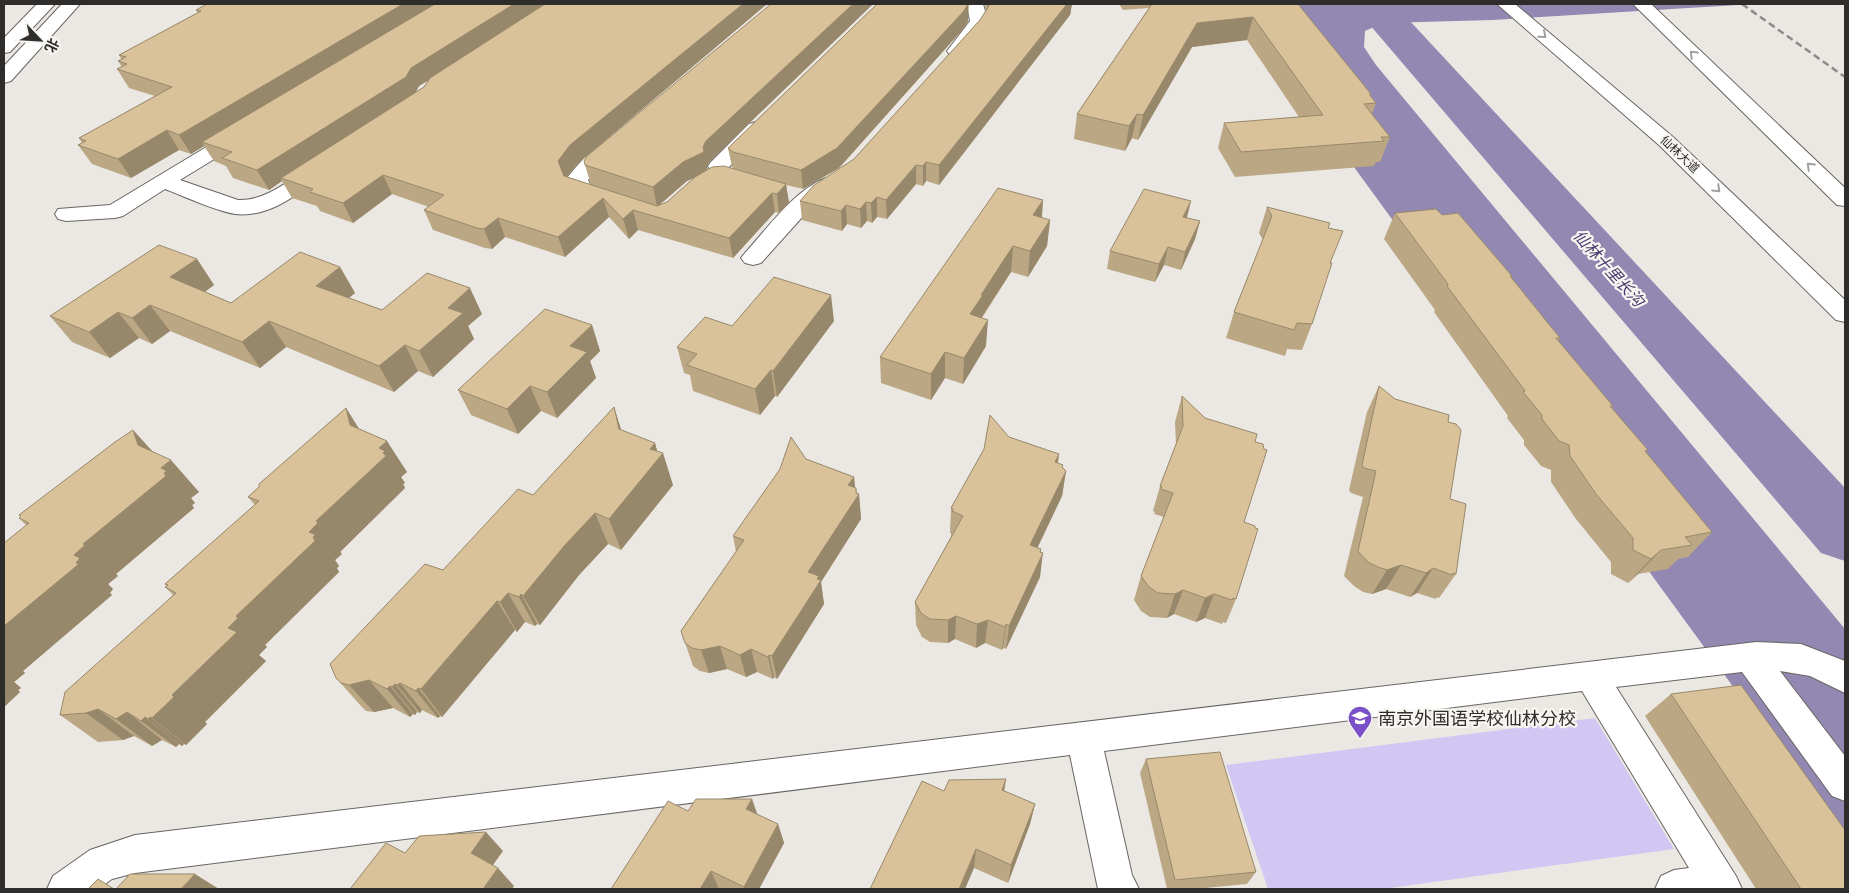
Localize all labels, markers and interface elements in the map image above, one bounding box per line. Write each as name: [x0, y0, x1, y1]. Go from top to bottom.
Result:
north arrow: [15, 15, 65, 65]
one-way arrow: [1537, 29, 1546, 38]
text: 北: [41, 35, 64, 56]
one-way arrow: [1690, 51, 1699, 60]
street label: 仙林大道: [1657, 131, 1703, 177]
one-way arrow: [1807, 163, 1816, 172]
one-way arrow: [1711, 184, 1720, 193]
water label: 仙林十里长沟: [1569, 225, 1651, 313]
school or university icon: 南京外国语学校仙林分校: [1347, 705, 1373, 739]
place label: 南京外国语学校仙林分校: [1378, 706, 1576, 730]

